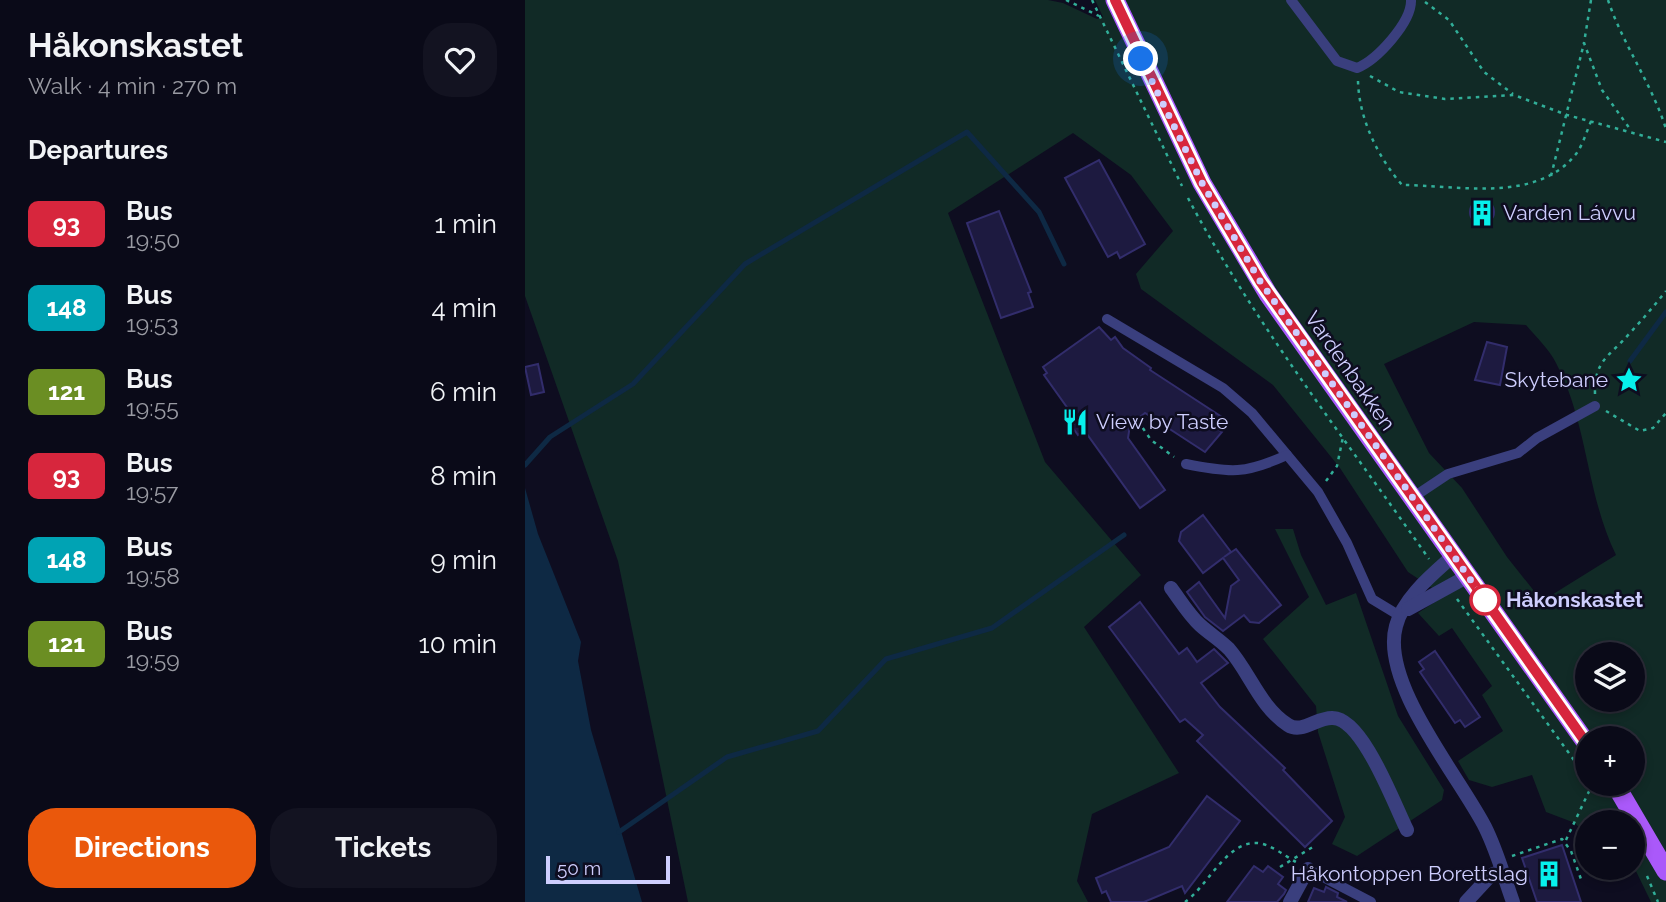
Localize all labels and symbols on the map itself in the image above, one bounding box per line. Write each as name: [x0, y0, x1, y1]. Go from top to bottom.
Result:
your location: [1123, 41, 1158, 76]
building icon: Varden Lávvu: [1467, 198, 1497, 228]
place label: Varden Lávvu: [1503, 200, 1636, 225]
street label: Vardenbakken: [1300, 306, 1401, 435]
place icon: Skytebane: [1614, 365, 1644, 395]
place label: Skytebane: [1505, 367, 1608, 392]
restaurant icon: View by Taste: [1060, 407, 1090, 437]
place label: View by Taste: [1096, 409, 1228, 434]
marker: Håkonskastet: [1470, 585, 1500, 615]
place label: Håkonskastet: [1506, 587, 1643, 612]
scale bar: [546, 853, 670, 885]
building icon: Håkontoppen Borettslag: [1534, 859, 1564, 889]
place label: Håkontoppen Borettslag: [1291, 861, 1528, 886]

